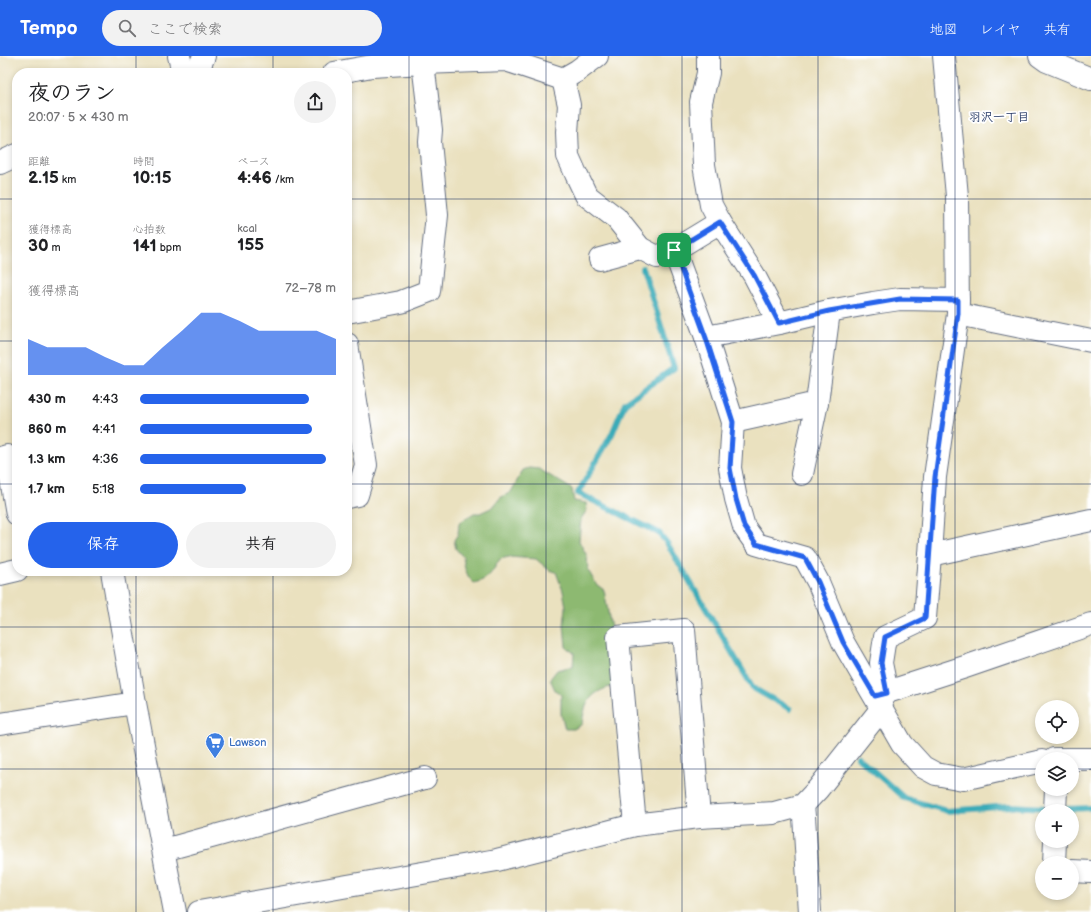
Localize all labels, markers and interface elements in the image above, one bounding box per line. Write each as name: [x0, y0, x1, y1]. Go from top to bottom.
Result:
search box: [102, 10, 382, 46]
text: Tempo: [20, 17, 78, 40]
icon: search: [116, 17, 138, 39]
text: ここで検索: [148, 20, 223, 39]
text: 地図: [930, 21, 958, 38]
text: レイヤ: [980, 21, 1021, 38]
text: 共有: [1043, 21, 1071, 38]
text: 夜のラン: [28, 80, 116, 107]
button: share: [294, 81, 336, 123]
text: 20:07 · 5 × 430 m: [28, 109, 129, 125]
district label: 羽沢一丁目: [969, 110, 1029, 125]
text: 距離: [28, 155, 50, 168]
text: 時間: [133, 155, 155, 168]
text: ペース: [237, 155, 270, 168]
text: 2.15: [28, 168, 59, 188]
text: 10:15: [133, 168, 171, 188]
text: 4:46: [237, 168, 272, 188]
text: km: [59, 173, 76, 186]
text: /km: [272, 173, 294, 186]
text: kcal: [237, 222, 257, 235]
text: 獲得標高: [28, 223, 72, 236]
text: 心拍数: [133, 223, 166, 236]
pin: [657, 233, 691, 267]
text: 155: [237, 235, 264, 255]
text: 30: [28, 236, 49, 256]
text: 141: [133, 236, 157, 256]
icon: arrive: [663, 239, 685, 261]
text: m: [49, 241, 61, 254]
text: bpm: [157, 241, 181, 254]
text: 72–78 m: [285, 280, 336, 296]
text: 獲得標高: [28, 283, 80, 299]
text: 430 m: [28, 391, 66, 407]
text: 4:43: [92, 391, 118, 407]
text: 860 m: [28, 421, 66, 437]
text: 4:41: [92, 421, 116, 437]
text: 1.3 km: [28, 451, 65, 467]
text: 4:36: [92, 451, 119, 467]
text: 1.7 km: [28, 481, 65, 497]
text: 5:18: [92, 481, 115, 497]
button: 保存: [28, 522, 178, 568]
button: 共有: [186, 522, 336, 568]
map controls: [1035, 700, 1079, 900]
button: locate: [1035, 700, 1079, 744]
supermarket icon: Lawson: [204, 731, 226, 759]
place label: Lawson: [229, 736, 267, 749]
button: layers: [1035, 752, 1079, 796]
button: +: [1035, 804, 1079, 848]
button: −: [1035, 856, 1079, 900]

